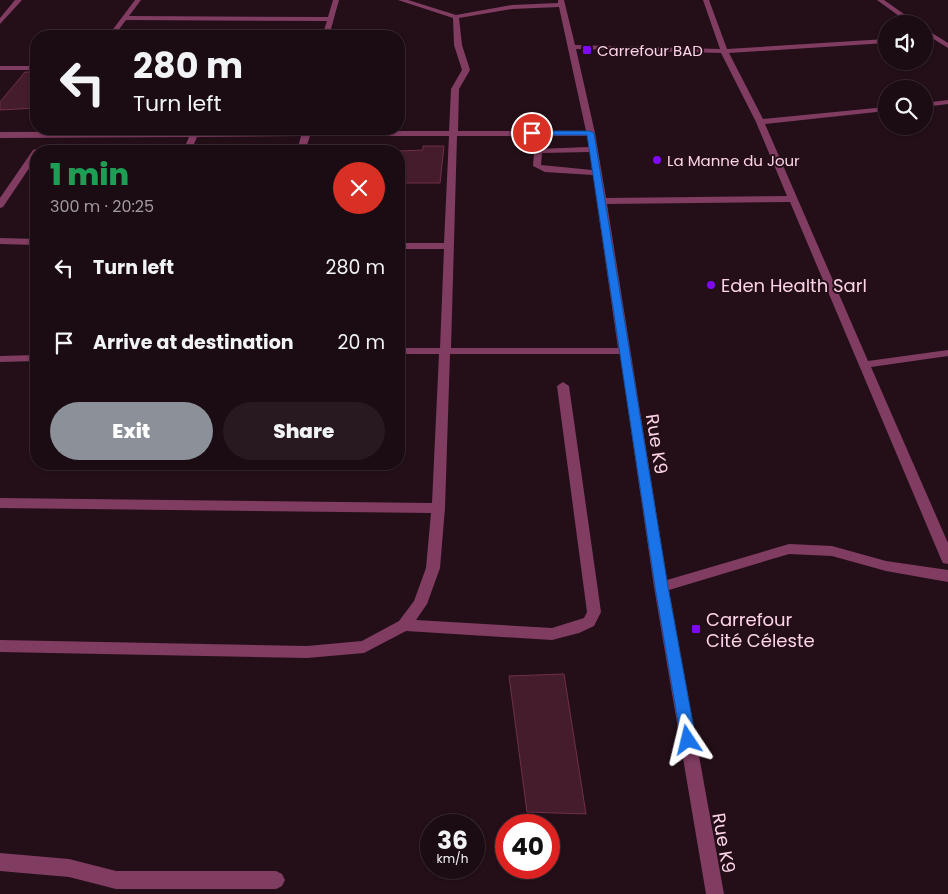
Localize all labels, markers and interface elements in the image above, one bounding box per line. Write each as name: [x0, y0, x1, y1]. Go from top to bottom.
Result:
map controls: [878, 15, 933, 135]
button: sound: [878, 15, 933, 70]
place label: Carrefour BAD: [597, 40, 703, 61]
text: 280 m: [133, 41, 243, 90]
marker: Carrefour BAD: [581, 44, 593, 56]
icon: left: [50, 50, 115, 115]
button: search: [878, 80, 933, 135]
text: Turn left: [133, 88, 221, 119]
pin: [511, 112, 553, 154]
icon: arrive: [518, 119, 546, 147]
place label: La Manne du Jour: [667, 150, 800, 171]
text: 1 min: [50, 153, 129, 196]
marker: La Manne du Jour: [651, 154, 663, 166]
button: close: [333, 162, 385, 214]
text: 300 m · 20:25: [50, 195, 154, 218]
icon: left: [50, 254, 78, 282]
text: Turn left: [93, 254, 174, 281]
text: 280 m: [326, 254, 385, 281]
place label: Eden Health Sarl: [721, 273, 867, 298]
marker: Eden Health Sarl: [705, 279, 717, 291]
icon: arrive: [50, 329, 78, 357]
text: Arrive at destination: [93, 329, 294, 356]
text: 20 m: [337, 329, 385, 356]
button: Exit: [50, 402, 213, 460]
button: Share: [223, 402, 385, 460]
street label: Rue K9: [640, 412, 674, 476]
place label: Carrefour Cité Céleste: [706, 607, 815, 653]
marker: Carrefour Cité Céleste: [690, 623, 702, 635]
position arrow: [661, 713, 713, 765]
street label: Rue K9: [706, 811, 742, 875]
speed limit sign: 40: [495, 814, 560, 879]
text: 36: [437, 823, 468, 858]
text: km/h: [437, 850, 468, 867]

